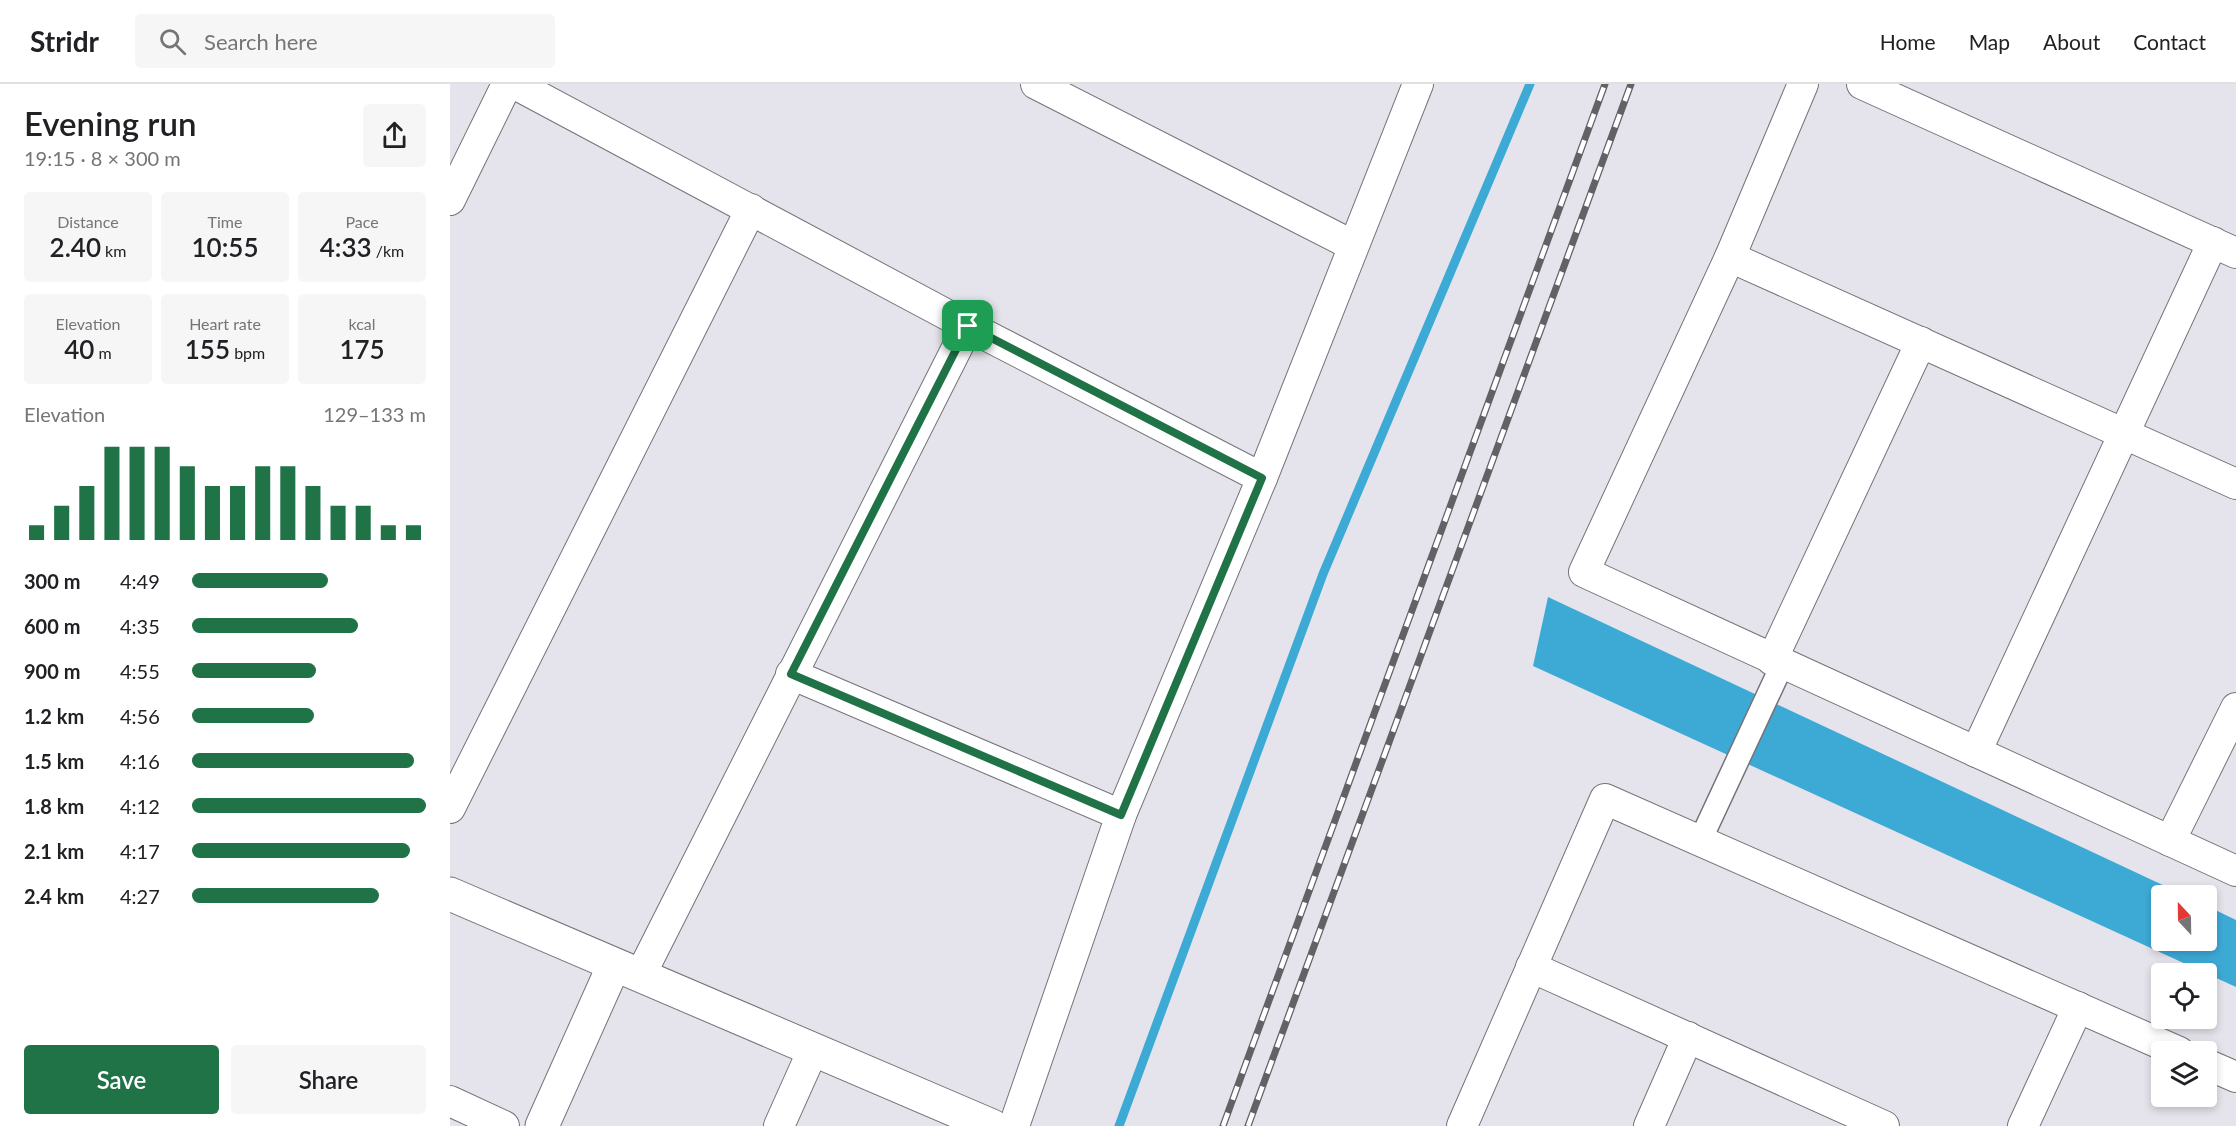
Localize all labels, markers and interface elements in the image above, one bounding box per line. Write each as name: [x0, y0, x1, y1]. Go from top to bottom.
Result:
search box: [135, 14, 555, 68]
text: Stridr: [30, 24, 99, 58]
icon: search: [156, 25, 189, 58]
text: Search here: [204, 28, 318, 55]
text: Home: [1880, 29, 1936, 54]
text: Map: [1969, 29, 2010, 54]
text: About: [2043, 29, 2100, 54]
text: Contact: [2133, 29, 2206, 54]
text: Evening run: [24, 103, 197, 143]
button: share: [363, 104, 426, 167]
text: 19:15 · 8 × 300 m: [24, 146, 181, 170]
text: Distance: [57, 212, 119, 231]
text: Time: [208, 212, 242, 231]
text: Pace: [345, 212, 379, 231]
text: 2.40: [50, 231, 101, 263]
text: 10:55: [192, 231, 258, 263]
text: 4:33: [320, 231, 372, 263]
text: km: [101, 241, 126, 260]
text: /km: [372, 241, 404, 260]
pin: [942, 300, 993, 351]
icon: arrive: [951, 309, 984, 342]
text: Elevation: [56, 314, 121, 333]
text: Heart rate: [189, 314, 261, 333]
text: kcal: [348, 314, 376, 333]
text: 40: [64, 333, 94, 365]
text: 155: [185, 333, 230, 365]
text: 175: [339, 333, 385, 365]
text: m: [94, 343, 112, 362]
text: bpm: [230, 343, 265, 362]
text: Elevation: [24, 402, 105, 426]
text: 129–133 m: [323, 402, 426, 426]
text: 300 m: [24, 569, 80, 593]
text: 4:49: [120, 569, 160, 593]
text: 600 m: [24, 614, 80, 638]
text: 4:35: [120, 614, 160, 638]
text: 900 m: [24, 659, 80, 683]
text: 4:55: [120, 659, 160, 683]
text: 1.2 km: [24, 704, 84, 728]
text: 4:56: [120, 704, 160, 728]
text: 1.5 km: [24, 749, 84, 773]
text: 4:16: [120, 749, 160, 773]
text: 1.8 km: [24, 794, 84, 818]
text: 4:12: [120, 794, 160, 818]
text: 2.1 km: [24, 839, 84, 863]
text: 4:17: [120, 839, 160, 863]
text: 2.4 km: [24, 884, 84, 908]
text: 4:27: [120, 884, 160, 908]
north arrow: [2151, 885, 2217, 951]
map controls: [2151, 885, 2217, 1107]
button: locate: [2151, 963, 2217, 1029]
button: layers: [2151, 1041, 2217, 1107]
button: Save: [24, 1045, 219, 1114]
button: Share: [231, 1045, 426, 1114]

